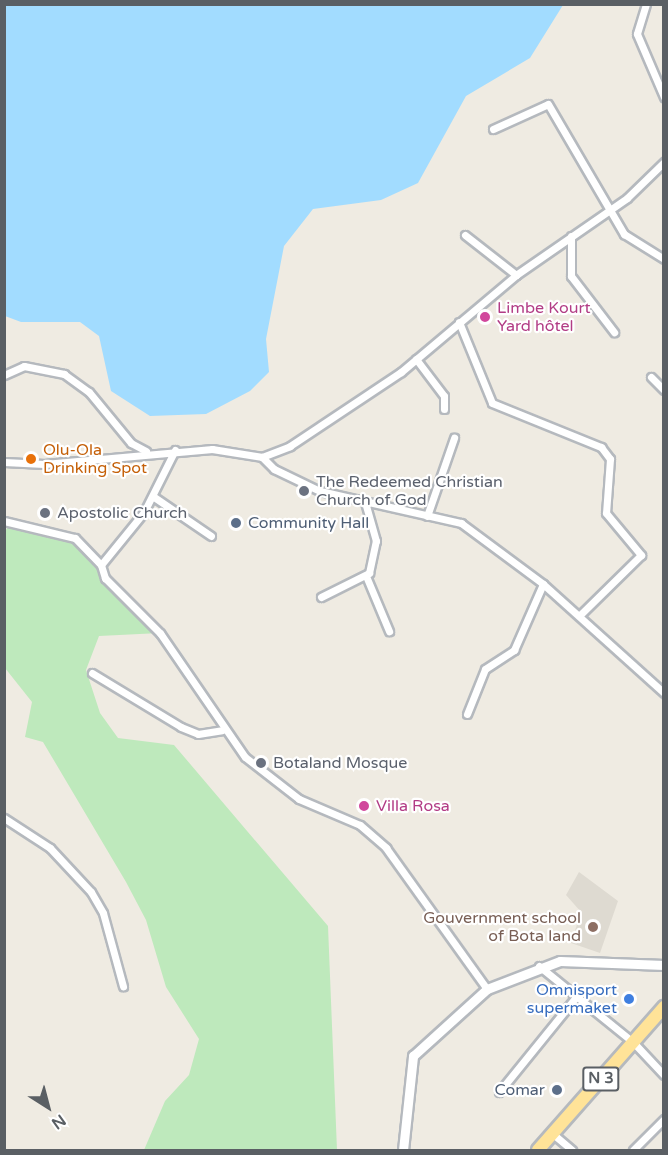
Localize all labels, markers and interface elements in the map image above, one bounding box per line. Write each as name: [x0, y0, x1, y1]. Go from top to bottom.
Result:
place label: Limbe Kourt Yard hôtel: [497, 298, 591, 336]
marker: Limbe Kourt Yard hôtel: [478, 310, 492, 324]
place label: Olu-Ola Drinking Spot: [43, 440, 147, 478]
marker: Olu-Ola Drinking Spot: [24, 452, 38, 466]
place label: The Redeemed Christian Church of God: [316, 472, 503, 510]
marker: The Redeemed Christian Church of God: [297, 484, 311, 498]
place label: Apostolic Church: [57, 503, 187, 523]
marker: Apostolic Church: [38, 506, 52, 520]
place label: Community Hall: [248, 513, 369, 533]
marker: Community Hall: [229, 516, 243, 530]
place label: Botaland Mosque: [273, 753, 407, 773]
marker: Botaland Mosque: [254, 756, 268, 770]
place label: Villa Rosa: [376, 796, 450, 816]
marker: Villa Rosa: [357, 799, 371, 813]
place label: Gouvernment school of Bota land: [423, 908, 581, 946]
marker: Gouvernment school of Bota land: [586, 920, 600, 934]
place label: Omnisport supermaket: [527, 980, 617, 1018]
marker: Omnisport supermaket: [622, 992, 636, 1006]
road number: N 3: [582, 1067, 620, 1091]
north arrow: [18, 1077, 78, 1137]
place label: Comar: [495, 1080, 545, 1100]
marker: Comar: [550, 1083, 564, 1097]
text: N: [48, 1110, 70, 1133]

